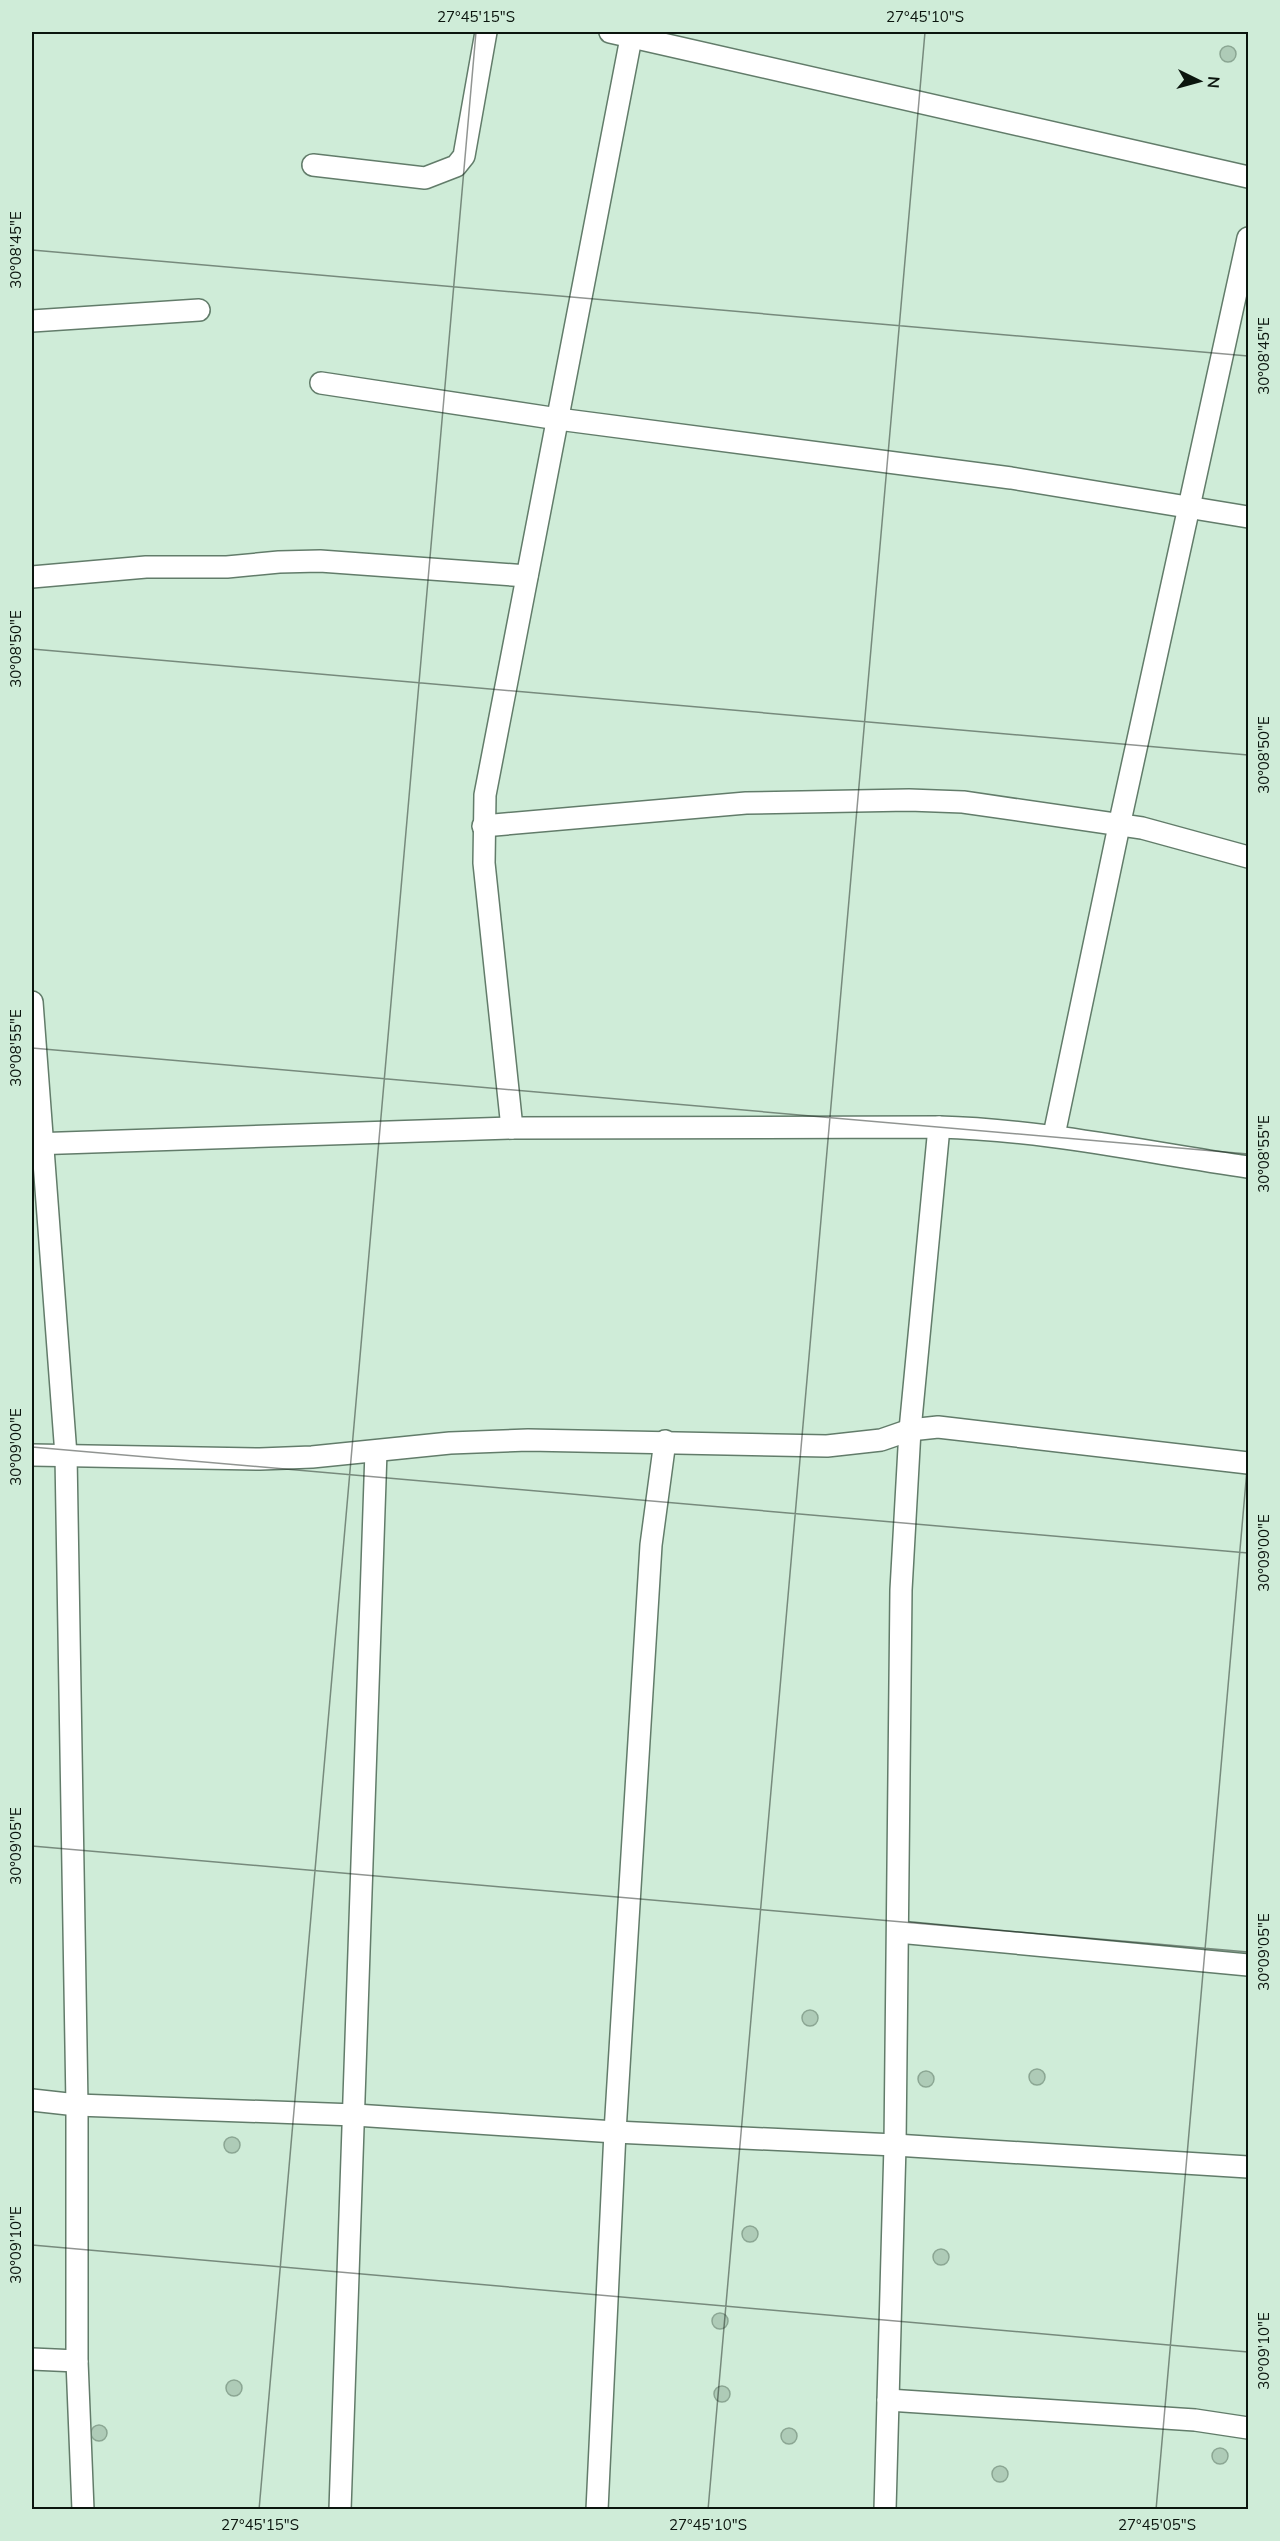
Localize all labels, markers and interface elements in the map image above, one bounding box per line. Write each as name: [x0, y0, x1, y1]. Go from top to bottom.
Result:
text: 27°45'15"S: [437, 7, 515, 26]
text: 27°45'10"S: [886, 7, 964, 26]
north arrow: [1169, 51, 1229, 111]
text: N: [1203, 75, 1224, 89]
text: 30°08'45"E: [6, 211, 25, 289]
text: 30°08'45"E: [1254, 317, 1273, 395]
text: 30°08'50"E: [6, 610, 25, 688]
text: 30°08'50"E: [1254, 716, 1273, 794]
text: 30°08'55"E: [6, 1009, 25, 1087]
text: 30°08'55"E: [1254, 1115, 1273, 1193]
text: 30°09'00"E: [6, 1408, 25, 1486]
text: 30°09'00"E: [1254, 1514, 1273, 1592]
text: 30°09'05"E: [6, 1807, 25, 1885]
text: 30°09'05"E: [1254, 1913, 1273, 1991]
text: 30°09'10"E: [6, 2206, 25, 2284]
text: 30°09'10"E: [1254, 2312, 1273, 2390]
text: 27°45'15"S: [221, 2515, 299, 2534]
text: 27°45'10"S: [669, 2515, 747, 2534]
text: 27°45'05"S: [1118, 2515, 1196, 2534]

